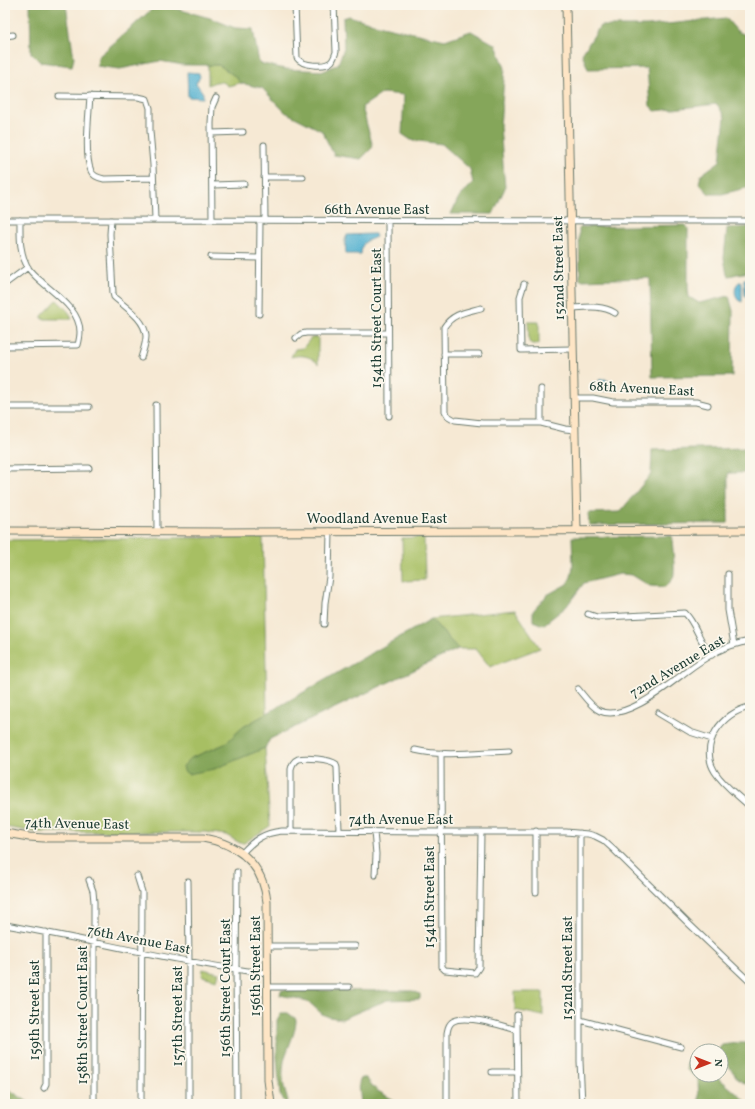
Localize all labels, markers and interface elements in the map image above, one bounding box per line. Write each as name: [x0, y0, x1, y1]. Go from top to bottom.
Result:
street label: 66th Avenue East: [324, 201, 430, 220]
street label: 152nd Street East: [549, 215, 570, 320]
street label: 154th Street Court East: [368, 248, 387, 388]
street label: 68th Avenue East: [589, 377, 695, 402]
street label: Woodland Avenue East: [307, 510, 447, 529]
street label: 72nd Avenue East: [627, 631, 729, 703]
street label: 74th Avenue East: [349, 811, 453, 830]
street label: 74th Avenue East: [24, 814, 130, 835]
street label: 154th Street East: [421, 846, 440, 948]
street label: 156th Street East: [247, 915, 266, 1017]
street label: 152nd Street East: [559, 916, 578, 1020]
street label: 156th Street Court East: [217, 918, 236, 1058]
street label: 76th Avenue East: [85, 921, 192, 960]
street label: 158th Street Court East: [74, 945, 93, 1085]
street label: 159th Street East: [26, 959, 45, 1061]
street label: 157th Street East: [169, 966, 188, 1066]
north arrow: [689, 1043, 729, 1083]
text: N: [710, 1059, 725, 1067]

